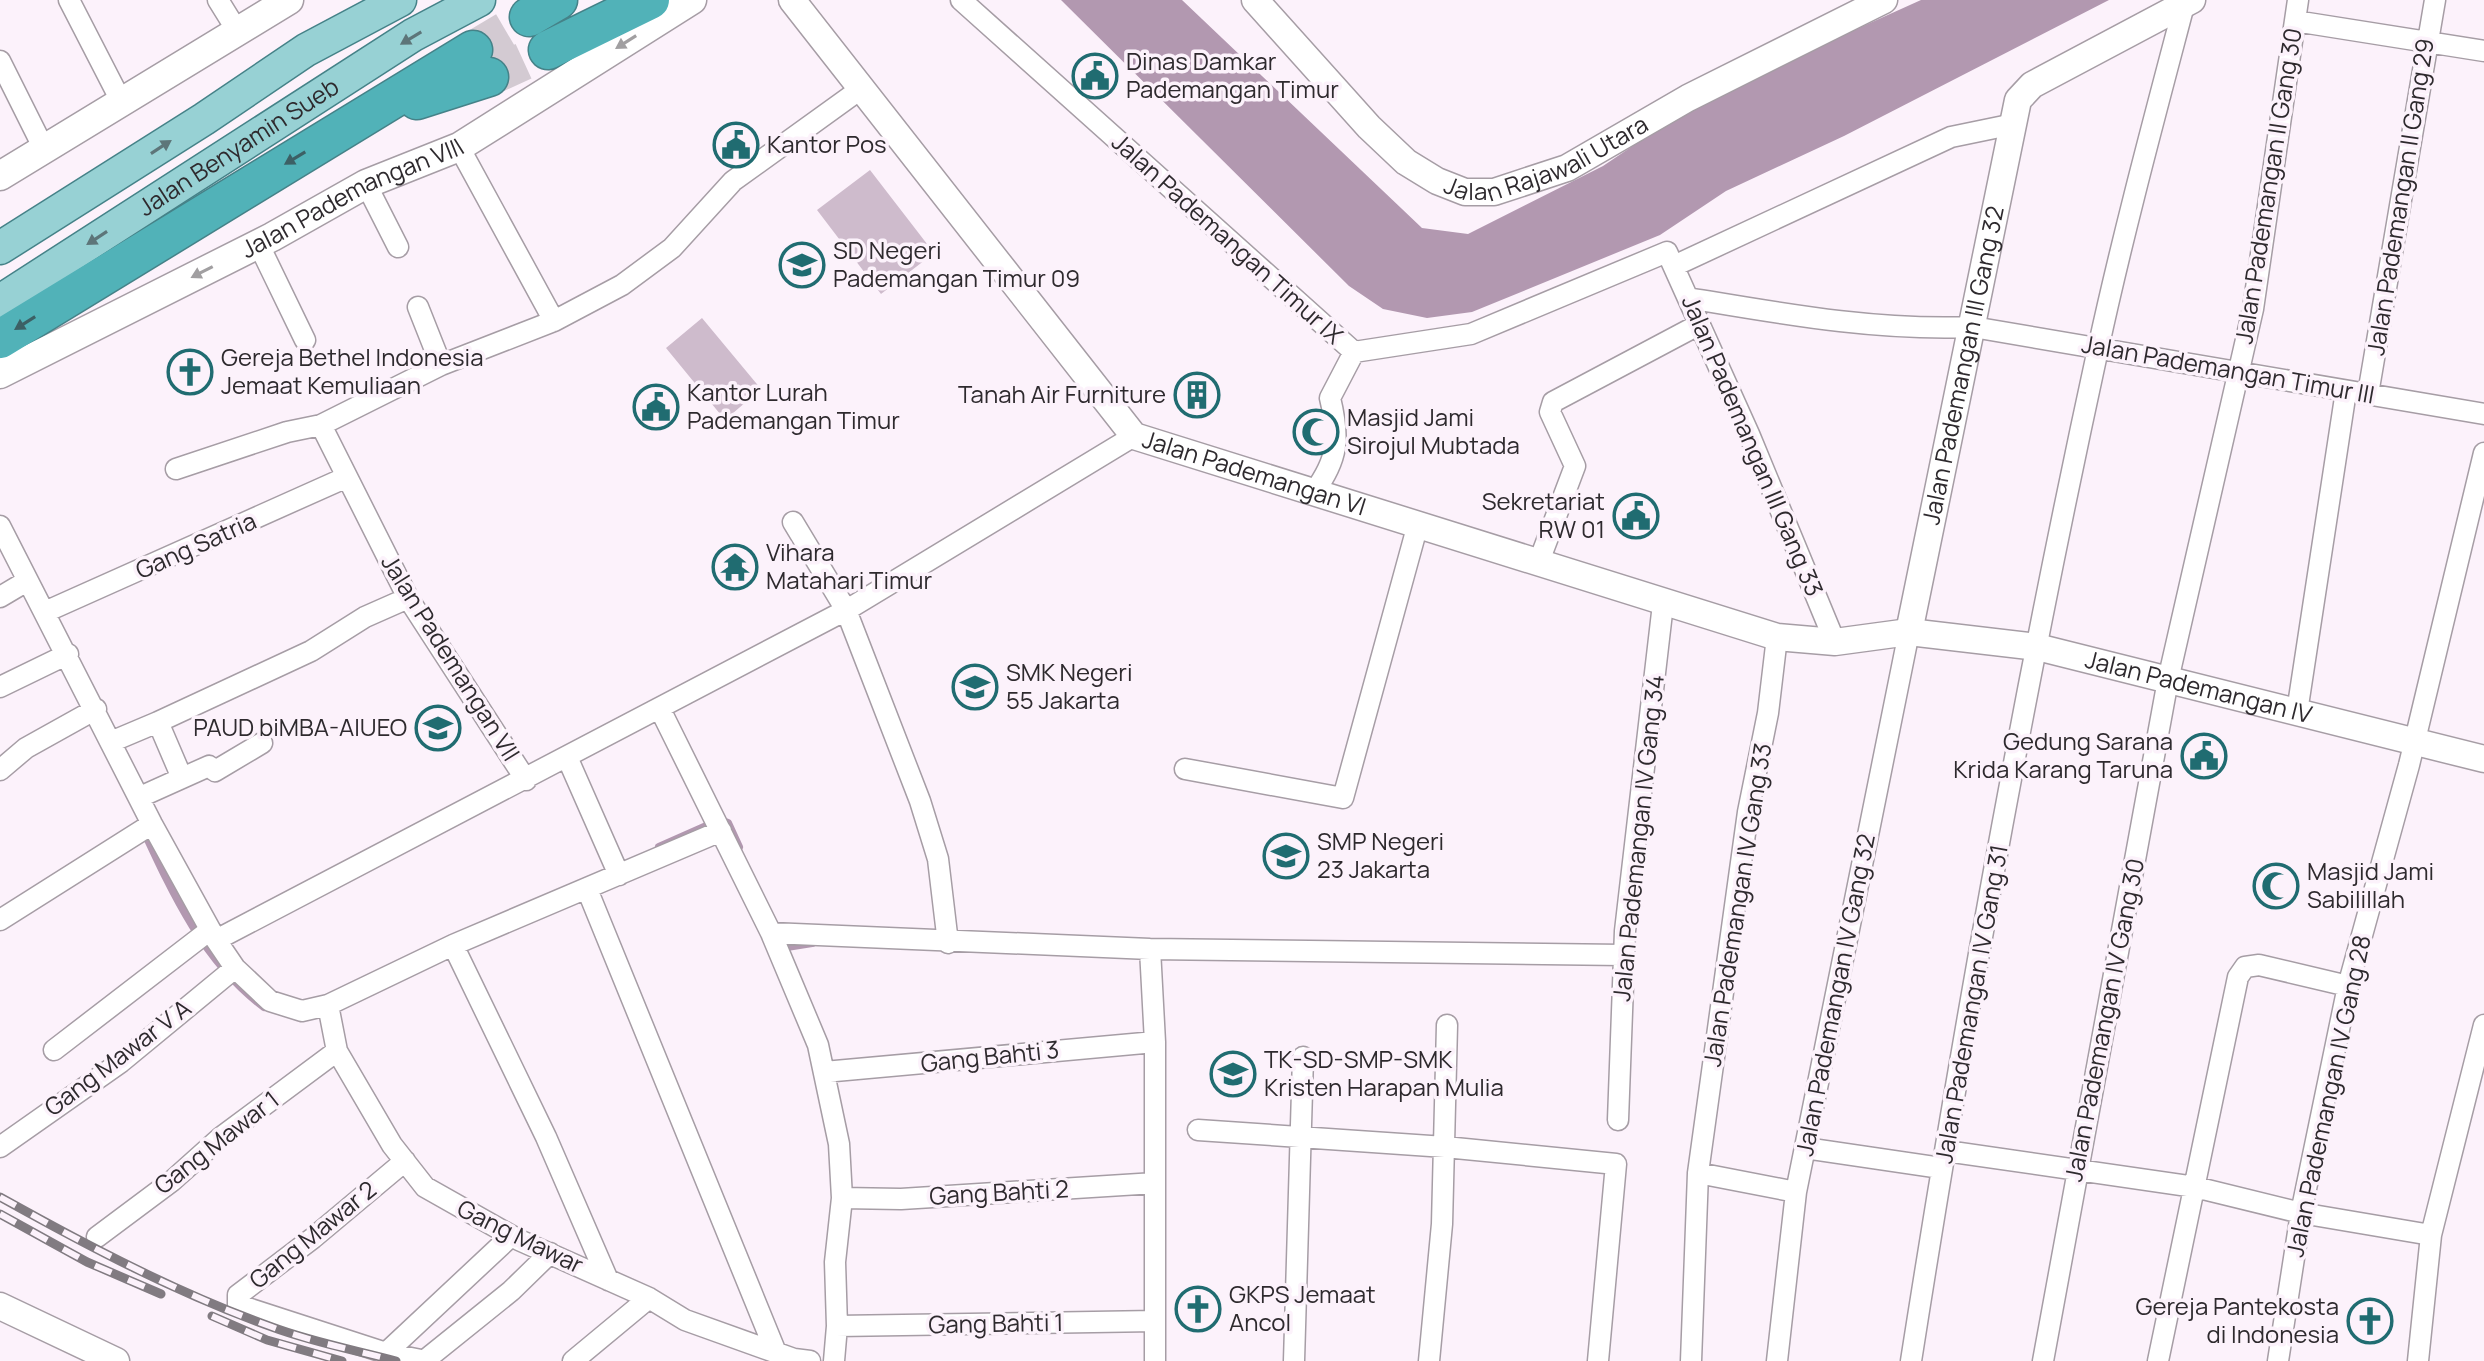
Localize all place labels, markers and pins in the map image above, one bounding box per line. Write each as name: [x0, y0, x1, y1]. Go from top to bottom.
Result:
place label: Dinas Damkar Pademangan Timur: [1126, 44, 1339, 105]
public building icon: Dinas Damkar Pademangan Timur: [1071, 52, 1119, 100]
public building icon: Kantor Pos: [712, 121, 760, 169]
place label: Kantor Pos: [767, 127, 887, 160]
place label: SD Negeri Pademangan Timur 09: [833, 233, 1080, 294]
school or university icon: SD Negeri Pademangan Timur 09: [778, 241, 826, 289]
place label: Gereja Bethel Indonesia Jemaat Kemuliaan: [221, 340, 484, 401]
church icon: Gereja Bethel Indonesia Jemaat Kemuliaan: [166, 348, 214, 396]
building icon: Tanah Air Furniture: [1173, 371, 1221, 419]
place label: Kantor Lurah Pademangan Timur: [687, 375, 900, 436]
place label: Tanah Air Furniture: [958, 377, 1166, 410]
public building icon: Kantor Lurah Pademangan Timur: [632, 383, 680, 431]
place label: Masjid Jami Sirojul Mubtada: [1347, 400, 1520, 461]
mosque icon: Masjid Jami Sirojul Mubtada: [1292, 408, 1340, 456]
place label: Sekretariat RW 01: [1482, 484, 1605, 545]
public building icon: Sekretariat RW 01: [1612, 492, 1660, 540]
place label: Vihara Matahari Timur: [766, 535, 933, 596]
temple icon: Vihara Matahari Timur: [711, 543, 759, 591]
place label: SMK Negeri 55 Jakarta: [1006, 655, 1132, 716]
school or university icon: SMK Negeri 55 Jakarta: [951, 663, 999, 711]
school or university icon: PAUD biMBA-AIUEO: [414, 704, 462, 752]
place label: PAUD biMBA-AIUEO: [193, 710, 407, 743]
place label: Gedung Sarana Krida Karang Taruna: [1953, 724, 2173, 785]
public building icon: Gedung Sarana Krida Karang Taruna: [2180, 732, 2228, 780]
place label: SMP Negeri 23 Jakarta: [1317, 824, 1444, 885]
school or university icon: SMP Negeri 23 Jakarta: [1262, 832, 1310, 880]
place label: Masjid Jami Sabilillah: [2307, 854, 2434, 915]
mosque icon: Masjid Jami Sabilillah: [2252, 862, 2300, 910]
place label: TK-SD-SMP-SMK Kristen Harapan Mulia: [1264, 1042, 1504, 1103]
school or university icon: TK-SD-SMP-SMK Kristen Harapan Mulia: [1209, 1050, 1257, 1098]
place label: GKPS Jemaat Ancol: [1229, 1277, 1376, 1338]
church icon: GKPS Jemaat Ancol: [1174, 1285, 1222, 1333]
place label: Gereja Pantekosta di Indonesia: [2135, 1289, 2339, 1350]
church icon: Gereja Pantekosta di Indonesia: [2346, 1297, 2394, 1345]

